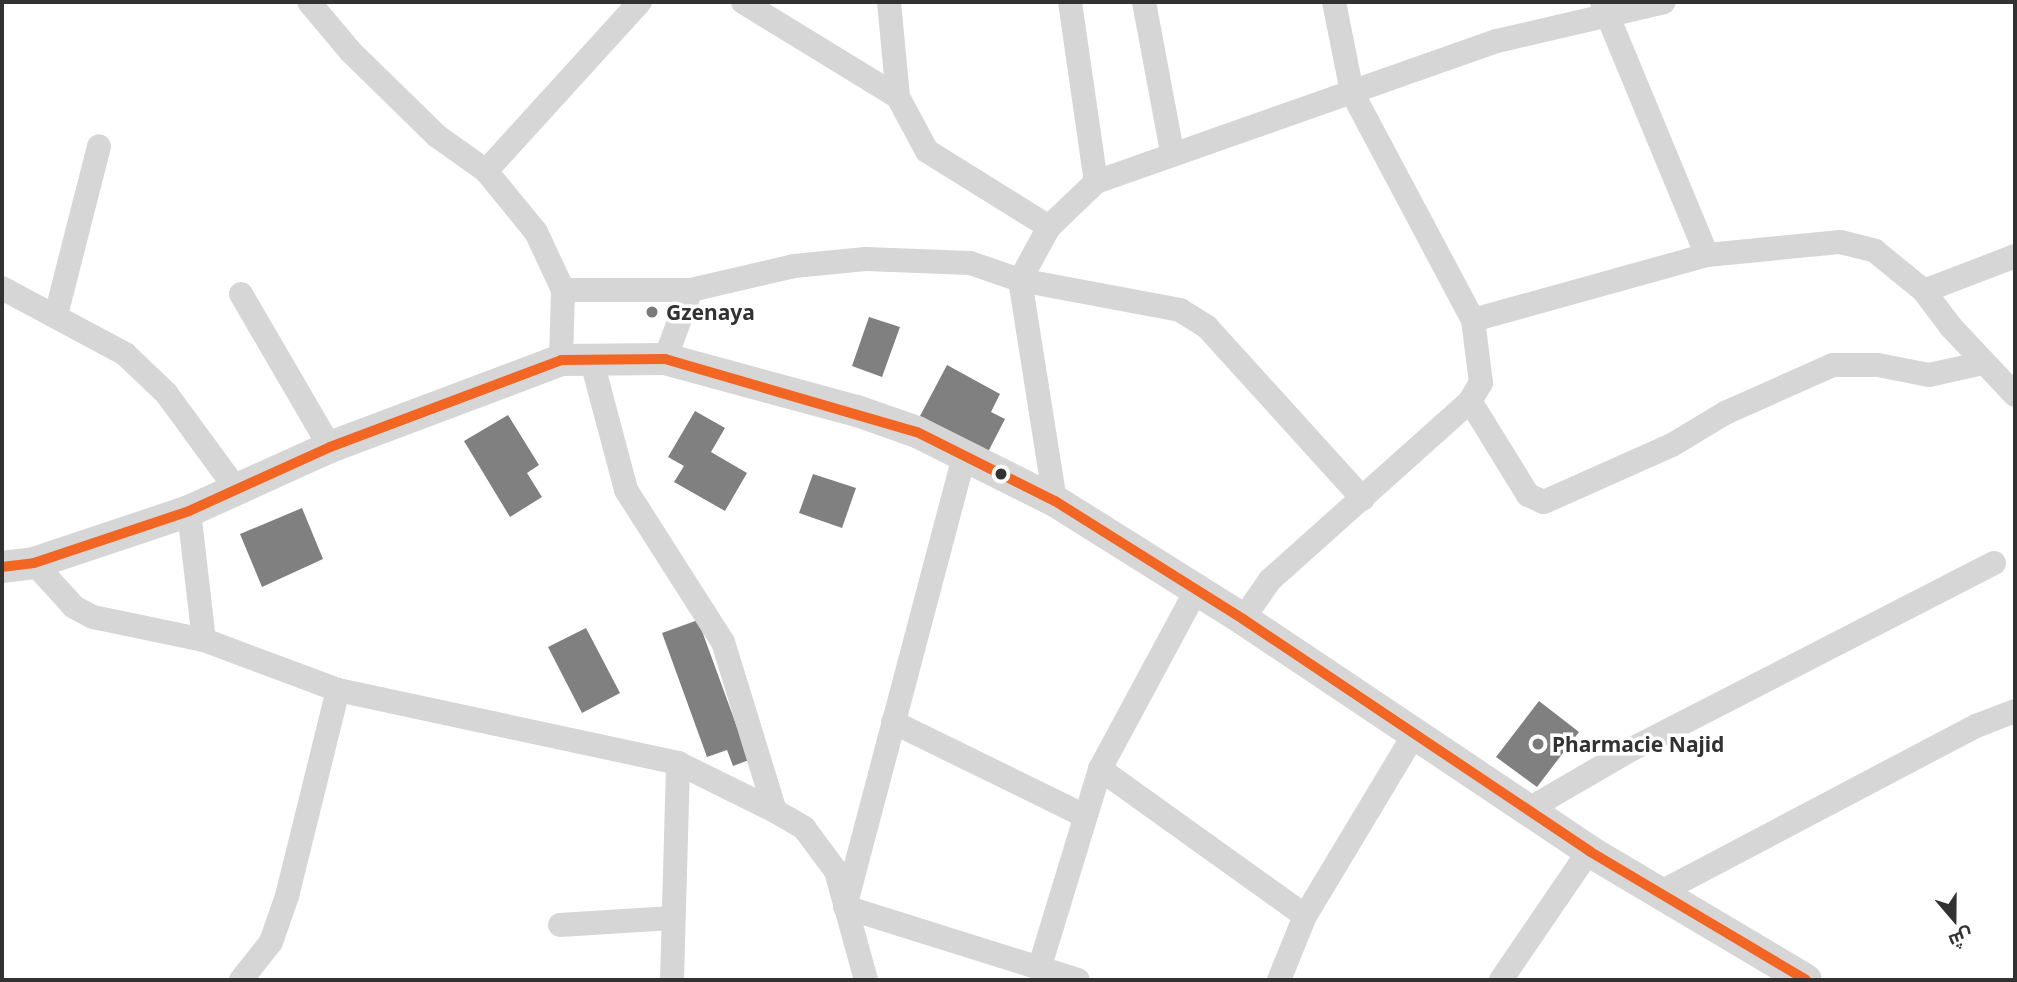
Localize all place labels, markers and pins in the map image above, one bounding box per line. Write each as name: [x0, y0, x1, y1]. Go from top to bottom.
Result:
place label: Gzenaya: [666, 299, 755, 325]
marker: Gzenaya: [644, 304, 660, 320]
unlabelled marker: [994, 467, 1008, 481]
place label: Pharmacie Najid: [1552, 731, 1724, 757]
marker: Pharmacie Najid: [1530, 736, 1546, 752]

